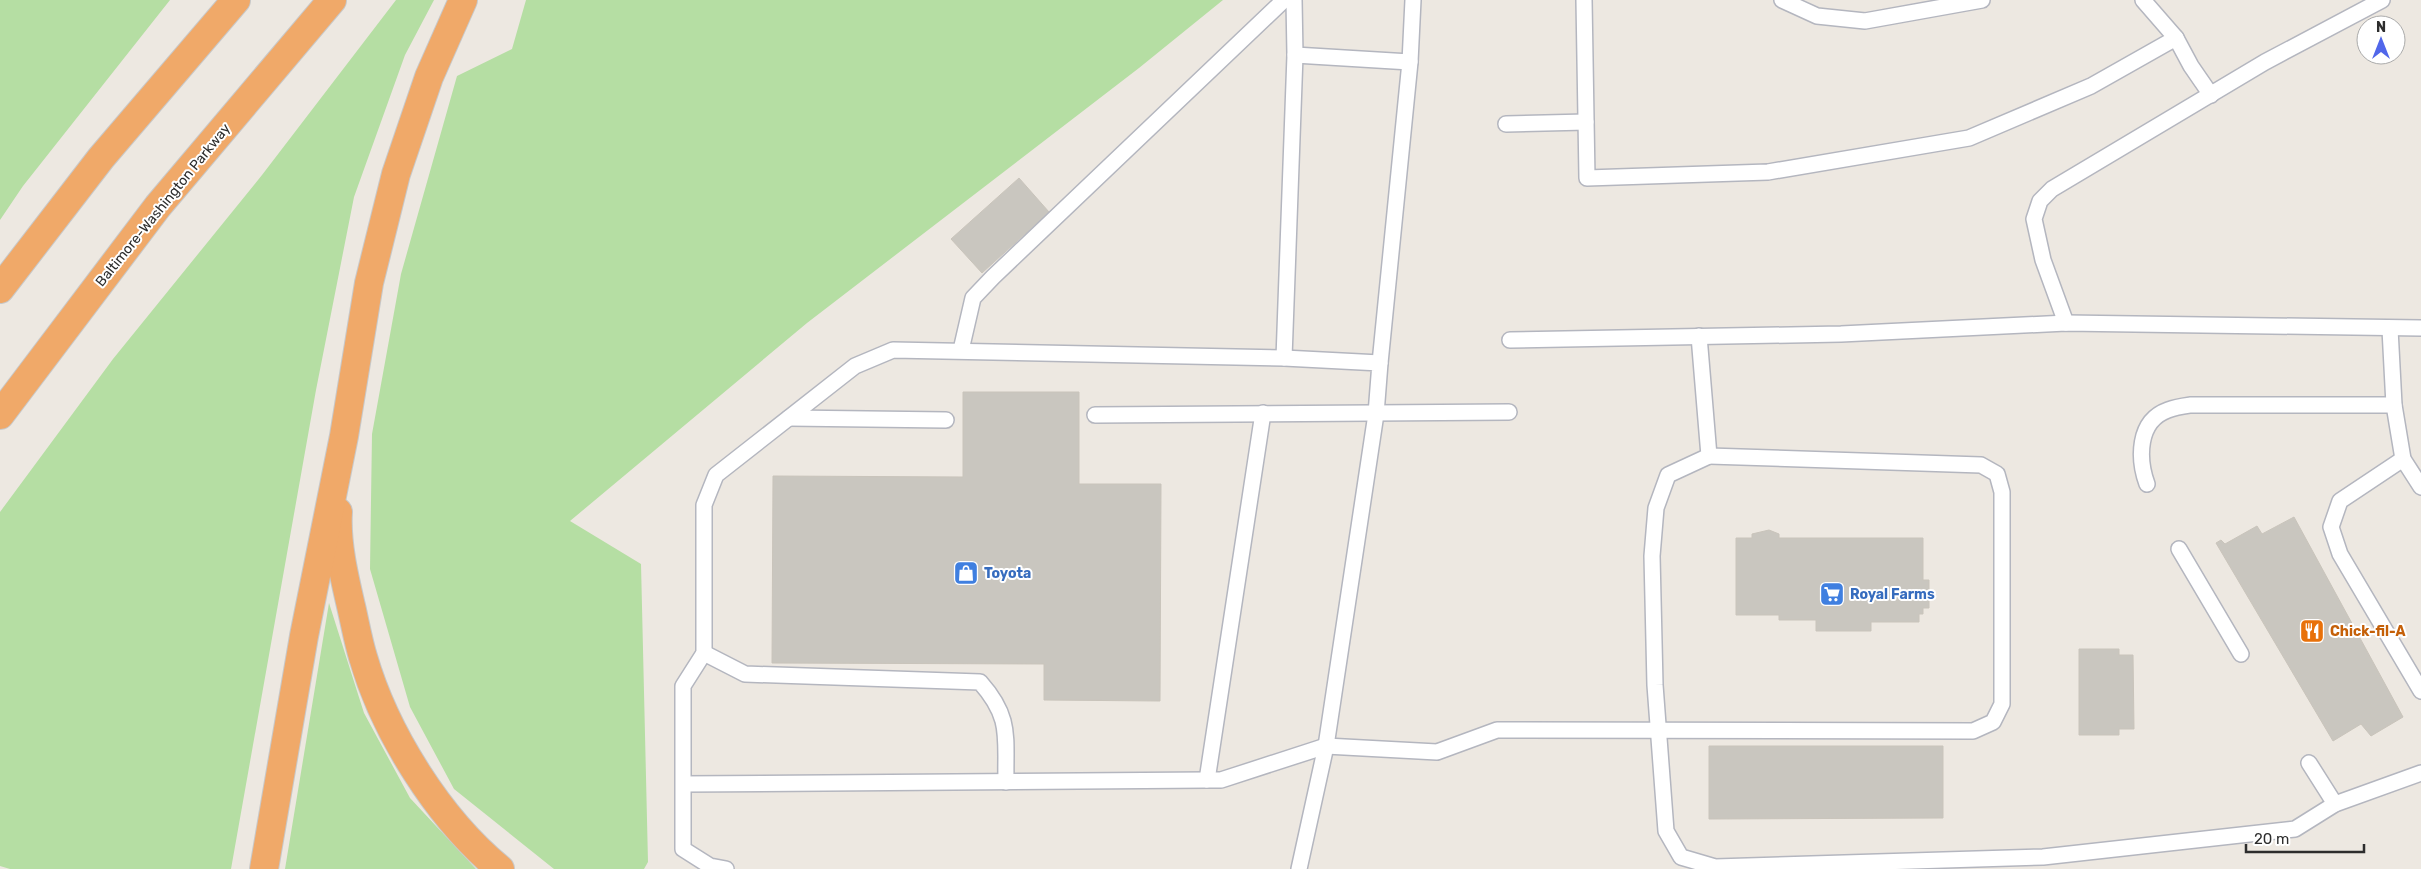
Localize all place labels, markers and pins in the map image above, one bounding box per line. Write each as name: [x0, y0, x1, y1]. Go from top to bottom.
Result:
shop icon: Toyota: [953, 560, 979, 586]
place label: Toyota: [984, 565, 1031, 582]
supermarket icon: Royal Farms: [1819, 581, 1845, 607]
place label: Royal Farms: [1850, 586, 1935, 603]
restaurant icon: Chick-fil-A: [2299, 618, 2325, 644]
place label: Chick-fil-A: [2330, 623, 2405, 640]

